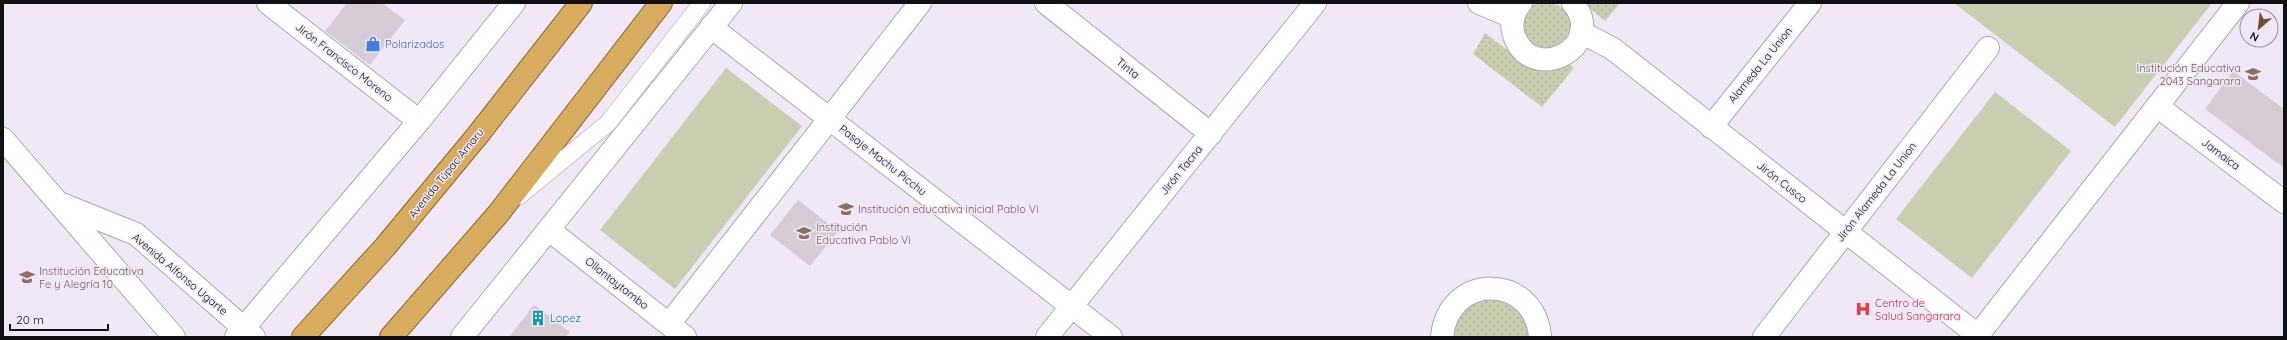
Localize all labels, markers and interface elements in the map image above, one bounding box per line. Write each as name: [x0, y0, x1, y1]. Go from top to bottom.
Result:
north arrow: [2239, 8, 2279, 48]
street label: Jirón Francisco Moreno: [293, 20, 396, 105]
street label: Alameda La Union: [1725, 24, 1795, 106]
text: N: [2247, 29, 2261, 45]
shop icon: Polarizados: [364, 35, 382, 53]
place label: Polarizados: [385, 37, 444, 51]
street label: Tinta: [1114, 55, 1142, 81]
place label: Institución Educativa 2043 Sangarara: [2136, 61, 2241, 88]
school or university icon: Institución Educativa 2043 Sangarara: [2244, 65, 2262, 83]
street label: Pasaje Machu Picchu: [837, 122, 929, 198]
street label: Avenida Túpac Amaru: [405, 125, 487, 221]
street label: Jamaica: [2199, 135, 2243, 173]
street label: Jirón Alameda La Union: [1833, 139, 1919, 245]
street label: Jirón Tacna: [1157, 142, 1205, 198]
street label: Jirón Cusco: [1754, 158, 1810, 206]
school or university icon: Institución educativa inicial Pablo Vi: [837, 200, 855, 218]
place label: Institución educativa inicial Pablo Vi: [858, 202, 1039, 216]
place label: Institución Educativa Pablo Vi: [816, 220, 911, 247]
school or university icon: Institución Educativa Pablo Vi: [795, 224, 813, 242]
street label: Avenida Alfonso Ugarte: [129, 230, 231, 318]
street label: Ollantaytambo: [582, 254, 652, 312]
place label: Institución Educativa Fe y Alegría 10: [39, 264, 144, 291]
school or university icon: Institución Educativa Fe y Alegría 10: [18, 268, 36, 286]
place label: Centro de Salud Sangarara: [1875, 296, 1960, 323]
hospital icon: Centro de Salud Sangarara: [1854, 300, 1872, 318]
scale bar: [10, 306, 108, 332]
building icon: Lopez: [529, 309, 547, 327]
place label: Lopez: [550, 311, 581, 325]
text: 20 m: [16, 312, 44, 327]

